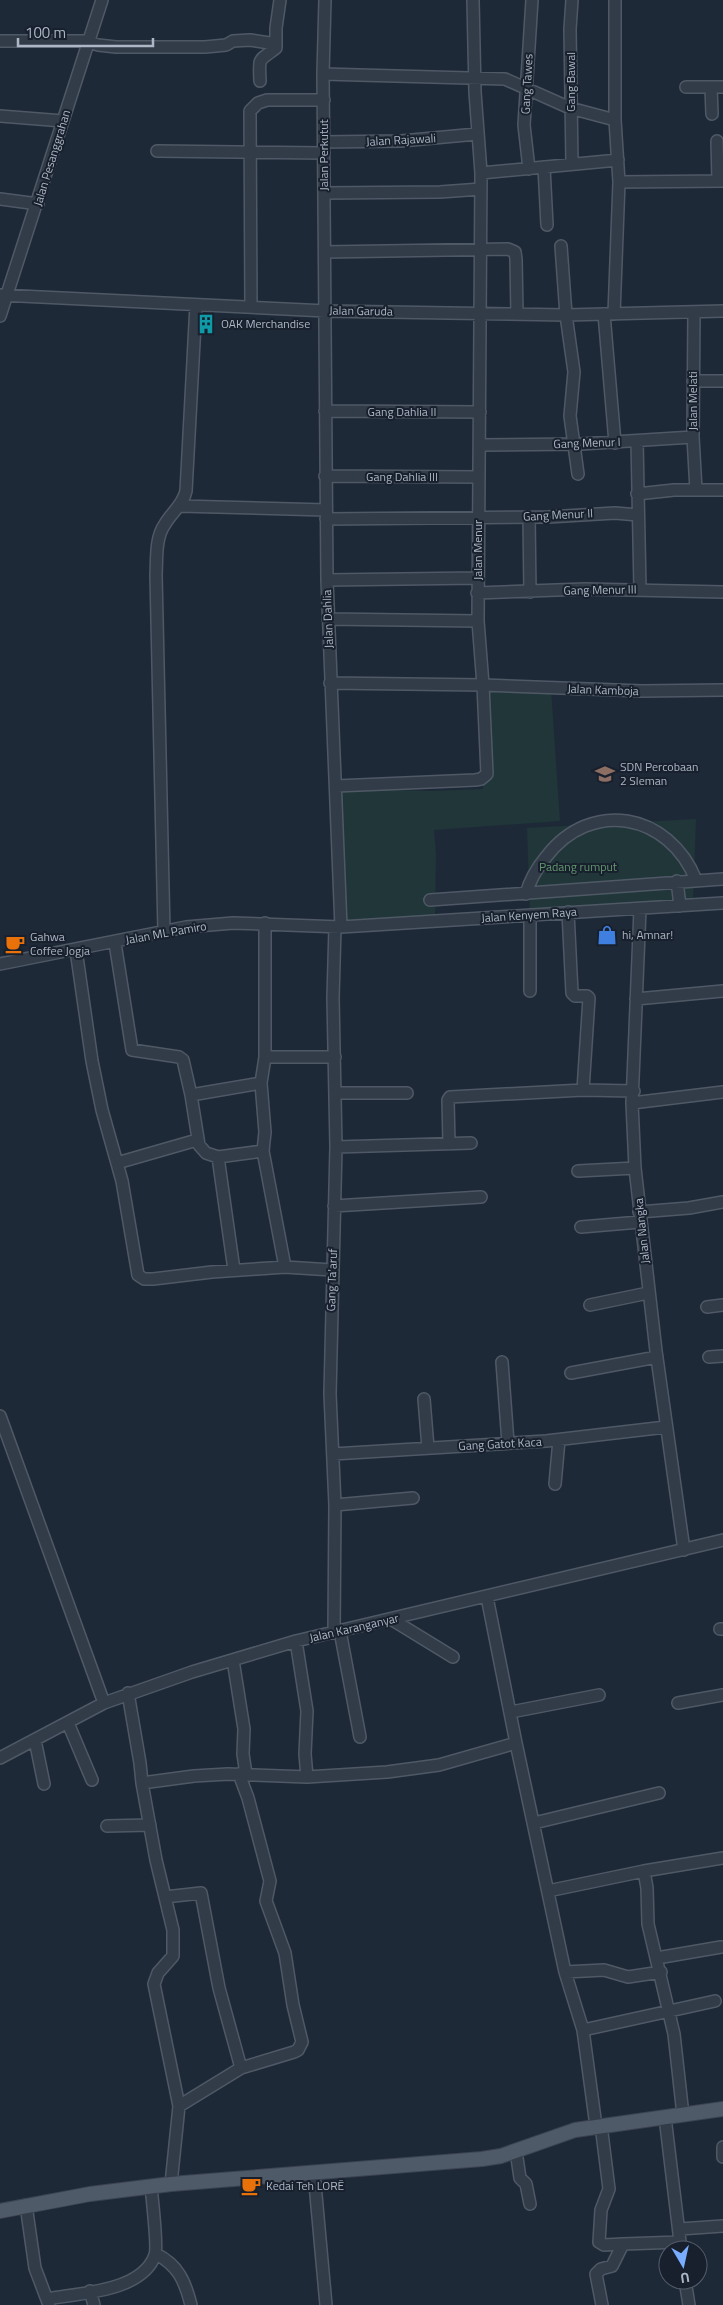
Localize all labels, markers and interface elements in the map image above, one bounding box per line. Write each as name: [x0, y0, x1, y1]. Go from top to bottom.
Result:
scale bar: [18, 15, 152, 47]
text: 100 m: [25, 21, 66, 44]
street label: Gang Bawal: [561, 52, 580, 112]
street label: Gang Tawes: [515, 53, 538, 115]
street label: Jalan Pesanggrahan: [28, 107, 75, 208]
street label: Jalan Perkutut: [314, 118, 333, 191]
street label: Jalan Rajawali: [366, 128, 436, 151]
street label: Jalan Garuda: [329, 300, 393, 321]
building icon: OAK Merchandise: [195, 313, 217, 335]
place label: OAK Merchandise: [221, 314, 310, 333]
street label: Jalan Melati: [683, 371, 702, 431]
street label: Gang Dahlia II: [368, 402, 436, 421]
street label: Gang Menur I: [553, 432, 621, 453]
street label: Gang Dahlia III: [366, 467, 438, 486]
street label: Gang Menur II: [522, 503, 594, 526]
street label: Jalan Menur: [468, 520, 487, 580]
street label: Gang Menur III: [563, 579, 637, 600]
street label: Jalan Dahlia: [317, 589, 338, 649]
street label: Jalan Kamboja: [567, 679, 639, 700]
place label: SDN Percobaan 2 Sleman: [620, 757, 698, 790]
school or university icon: SDN Percobaan 2 Sleman: [594, 763, 616, 785]
park label: Padang rumput: [539, 857, 618, 876]
street label: Jalan Kenyem Raya: [480, 902, 577, 927]
street label: Jalan ML Pamiro: [124, 916, 208, 949]
shop icon: hi, Amnar!: [596, 924, 618, 946]
place label: hi, Amnar!: [622, 925, 673, 944]
place label: Gahwa Coffee Jogja: [30, 927, 90, 960]
cafe icon: Gahwa Coffee Jogja: [4, 933, 26, 955]
street label: Jalan Nangka: [629, 1197, 654, 1265]
street label: Gang Ta'aruf: [321, 1248, 342, 1312]
street label: Gang Gatot Kaca: [458, 1432, 542, 1455]
street label: Jalan Karanganyar: [307, 1608, 400, 1647]
cafe icon: Kedai Teh LORĒ: [240, 2175, 262, 2197]
place label: Kedai Teh LORĒ: [266, 2176, 345, 2195]
north arrow: [658, 2240, 708, 2290]
text: U: [679, 2267, 691, 2289]

